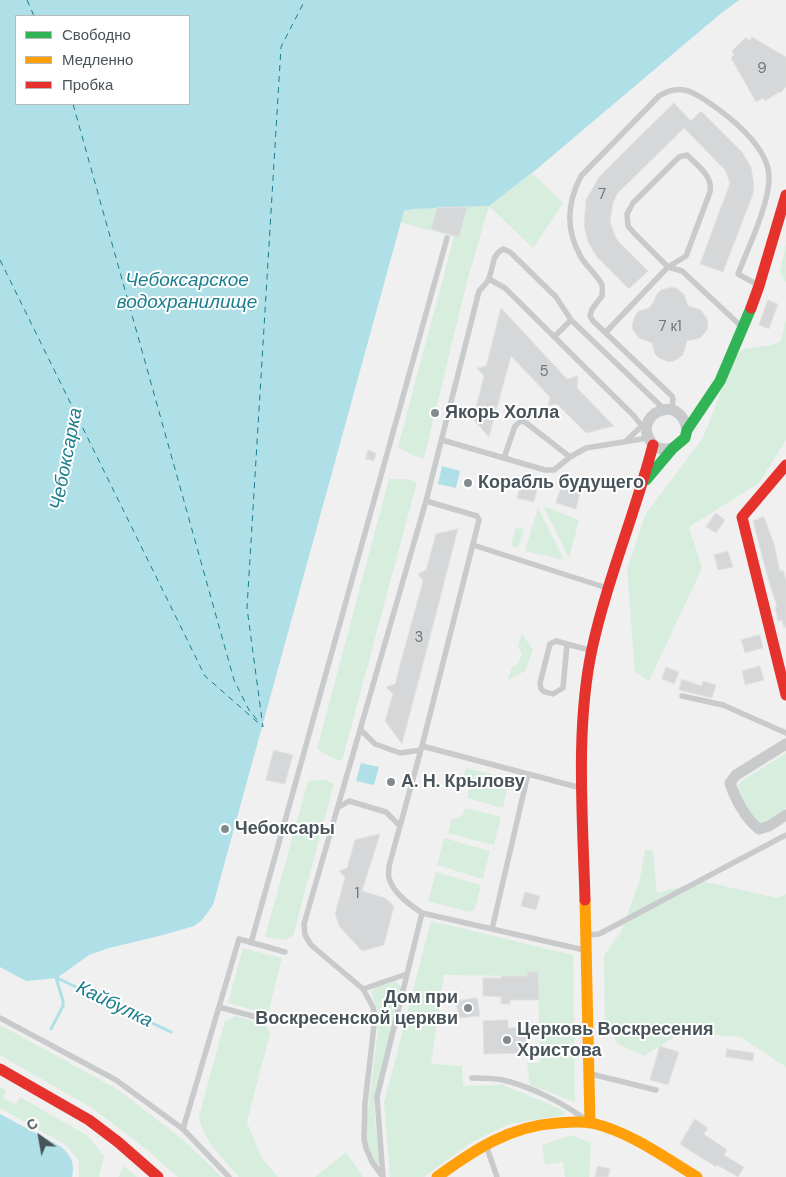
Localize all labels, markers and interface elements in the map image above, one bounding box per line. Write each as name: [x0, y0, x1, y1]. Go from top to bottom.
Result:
legend: [15, 15, 190, 105]
text: Свободно: [62, 25, 131, 45]
text: Медленно: [62, 50, 133, 70]
house number: 9: [757, 60, 767, 78]
text: Пробка: [62, 75, 113, 95]
house number: 7: [598, 186, 606, 204]
water label: Чебоксарское водохранилище: [117, 270, 257, 314]
house number: 7 к1: [658, 318, 682, 336]
house number: 5: [539, 363, 549, 381]
place label: Якорь Холла: [445, 402, 559, 424]
water label: Чебоксарка: [46, 406, 88, 512]
marker: Якорь Холла: [429, 407, 441, 419]
place label: Корабль будущего: [478, 472, 644, 494]
marker: Корабль будущего: [462, 477, 474, 489]
house number: 3: [415, 629, 423, 647]
place label: А. Н. Крылову: [401, 771, 525, 793]
marker: А. Н. Крылову: [385, 776, 397, 788]
place label: Чебоксары: [235, 818, 335, 840]
marker: Чебоксары: [219, 823, 231, 835]
house number: 1: [355, 885, 359, 903]
water label: Кайбулка: [72, 977, 156, 1033]
place label: Дом при Воскресенской церкви: [255, 987, 458, 1030]
marker: Дом при Воскресенской церкви: [462, 1002, 474, 1014]
place label: Церковь Воскресения Христова: [517, 1019, 714, 1062]
marker: Церковь Воскресения Христова: [501, 1034, 513, 1046]
north arrow: [15, 1112, 65, 1162]
text: С: [23, 1114, 41, 1135]

